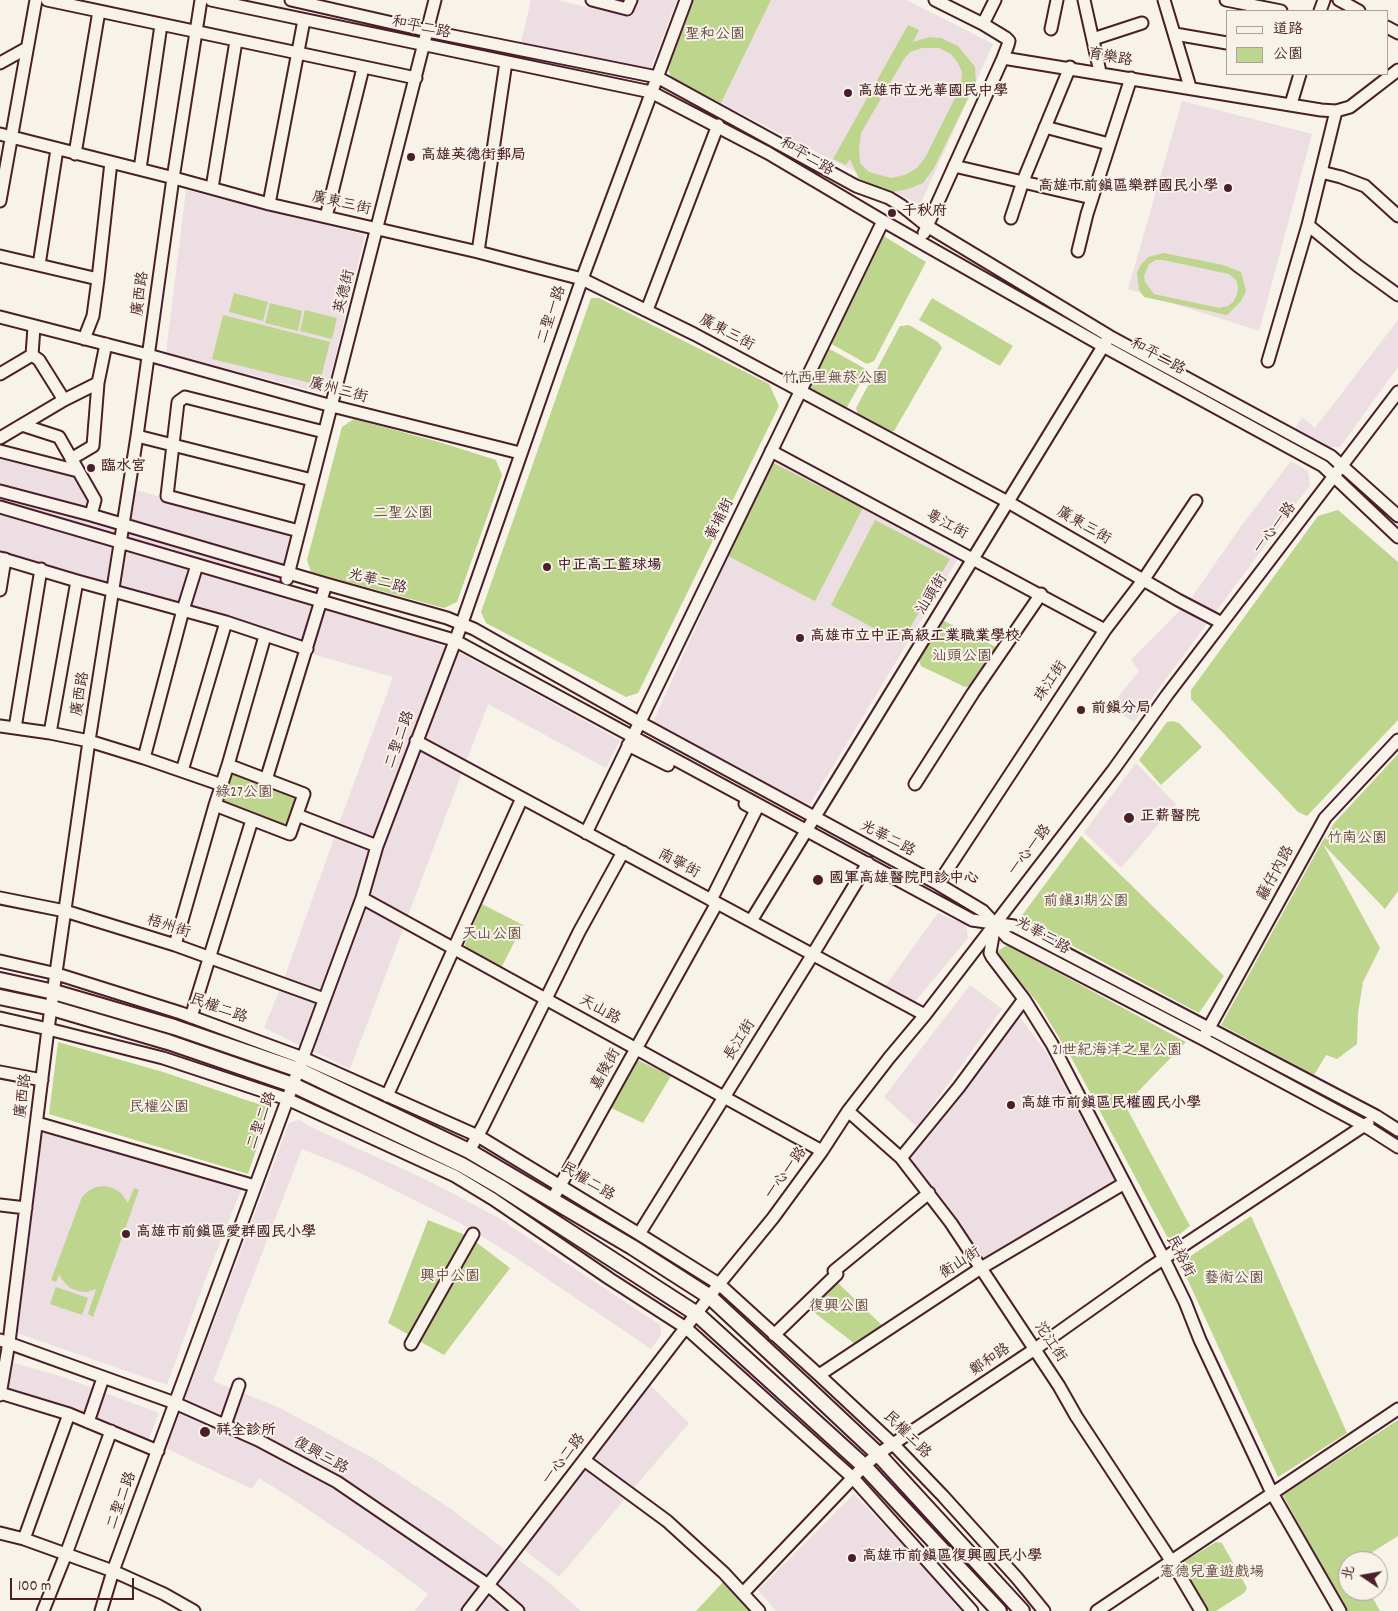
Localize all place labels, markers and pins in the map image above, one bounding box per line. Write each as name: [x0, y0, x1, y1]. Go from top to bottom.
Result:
place label: 高雄市立光華國民中學: [858, 84, 1008, 102]
marker: 高雄市立光華國民中學: [842, 87, 854, 99]
place label: 高雄英德街郵局: [421, 148, 526, 166]
marker: 高雄英德街郵局: [405, 151, 417, 163]
place label: 高雄市前鎮區樂群國民小學: [1038, 179, 1218, 197]
marker: 高雄市前鎮區樂群國民小學: [1222, 182, 1234, 194]
place label: 千秋府: [902, 204, 947, 222]
marker: 千秋府: [886, 207, 898, 219]
place label: 臨水宮: [101, 459, 146, 477]
marker: 臨水宮: [85, 462, 97, 474]
place label: 中正高工籃球場: [557, 558, 662, 576]
marker: 中正高工籃球場: [541, 561, 553, 573]
place label: 高雄市立中正高級工業職業學校: [810, 629, 1020, 647]
marker: 高雄市立中正高級工業職業學校: [794, 632, 806, 644]
place label: 前鎮分局: [1091, 701, 1151, 719]
marker: 前鎮分局: [1075, 704, 1087, 716]
place label: 正薪醫院: [1140, 809, 1200, 827]
marker: 正薪醫院: [1122, 811, 1136, 825]
place label: 國軍高雄醫院門診中心: [829, 871, 979, 889]
marker: 國軍高雄醫院門診中心: [811, 873, 825, 887]
place label: 高雄市前鎮區民權國民小學: [1021, 1096, 1201, 1114]
marker: 高雄市前鎮區民權國民小學: [1005, 1099, 1017, 1111]
place label: 高雄市前鎮區愛群國民小學: [136, 1225, 316, 1243]
marker: 高雄市前鎮區愛群國民小學: [120, 1228, 132, 1240]
place label: 祥全診所: [216, 1423, 276, 1441]
marker: 祥全診所: [198, 1425, 212, 1439]
place label: 高雄市前鎮區復興國民小學: [862, 1549, 1042, 1567]
marker: 高雄市前鎮區復興國民小學: [846, 1552, 858, 1564]

